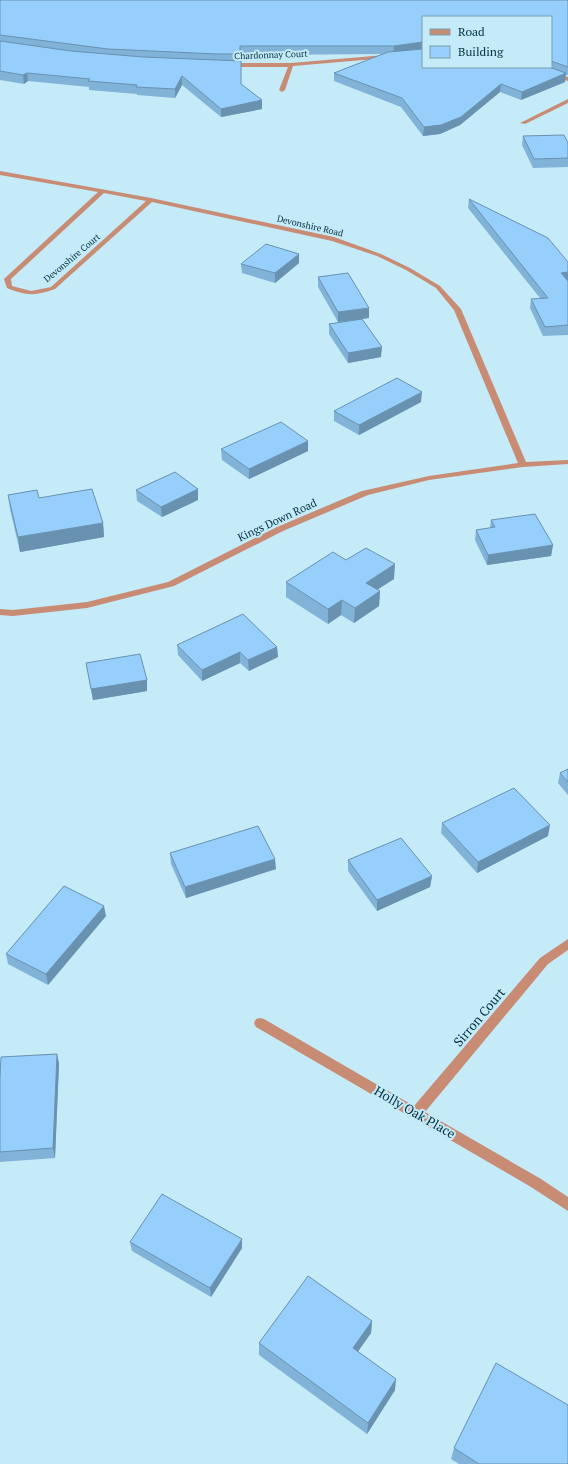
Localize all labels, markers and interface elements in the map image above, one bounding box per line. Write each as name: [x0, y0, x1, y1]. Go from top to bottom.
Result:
legend: [422, 16, 552, 68]
text: Road: [458, 24, 485, 39]
text: Building: [458, 44, 504, 59]
street label: Chardonnay Court: [234, 48, 309, 62]
street label: Devonshire Road: [276, 213, 344, 239]
street label: Devonshire Court: [41, 230, 103, 285]
street label: Kings Down Road: [235, 496, 319, 544]
street label: Sirron Court: [449, 984, 509, 1050]
street label: Holly Oak Place: [371, 1081, 459, 1143]

